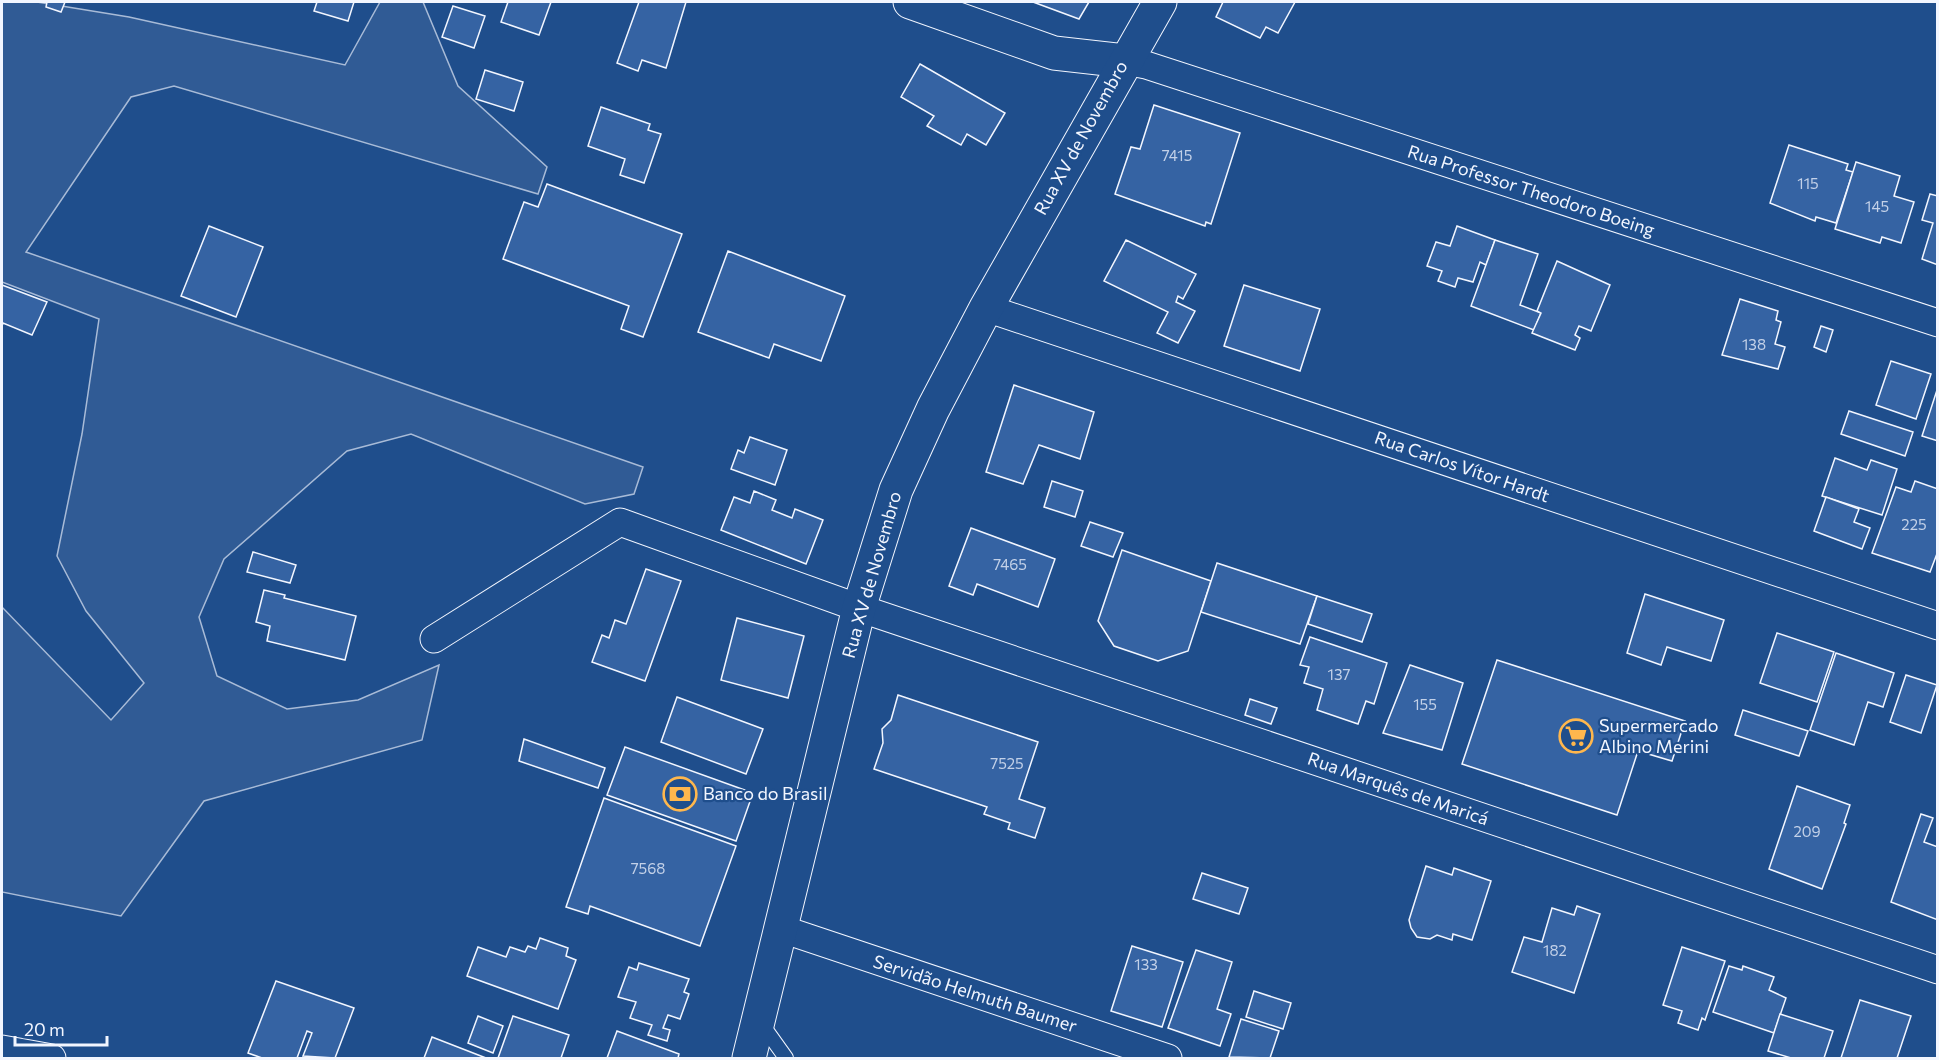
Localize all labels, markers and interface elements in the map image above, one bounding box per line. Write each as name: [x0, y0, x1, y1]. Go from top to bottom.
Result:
street label: Rua XV de Novembro: [1029, 57, 1132, 218]
street label: Rua Professor Theodoro Boeing: [1405, 140, 1658, 241]
house number: 7415: [1162, 146, 1192, 164]
house number: 115: [1797, 174, 1819, 192]
house number: 145: [1865, 197, 1889, 215]
house number: 138: [1742, 335, 1766, 353]
street label: Rua Carlos Vítor Hardt: [1372, 426, 1553, 506]
street label: Rua XV de Novembro: [837, 489, 905, 661]
house number: 225: [1901, 515, 1927, 533]
house number: 7465: [993, 555, 1027, 573]
house number: 137: [1328, 665, 1350, 683]
house number: 155: [1413, 695, 1437, 713]
place label: Supermercado Albino Merini: [1599, 714, 1719, 757]
supermarket icon: Supermercado Albino Merini: [1558, 718, 1594, 754]
street label: Rua Marquês de Maricá: [1305, 747, 1492, 829]
house number: 7525: [990, 754, 1024, 772]
bank icon: Banco do Brasil: [662, 776, 698, 812]
place label: Banco do Brasil: [703, 782, 827, 804]
house number: 209: [1793, 822, 1821, 840]
house number: 7568: [631, 859, 665, 877]
house number: 182: [1543, 941, 1567, 959]
street label: Servidão Helmuth Baumer: [871, 950, 1080, 1036]
house number: 133: [1134, 955, 1158, 973]
scale bar: [15, 1009, 106, 1047]
text: 20 m: [24, 1018, 65, 1040]

